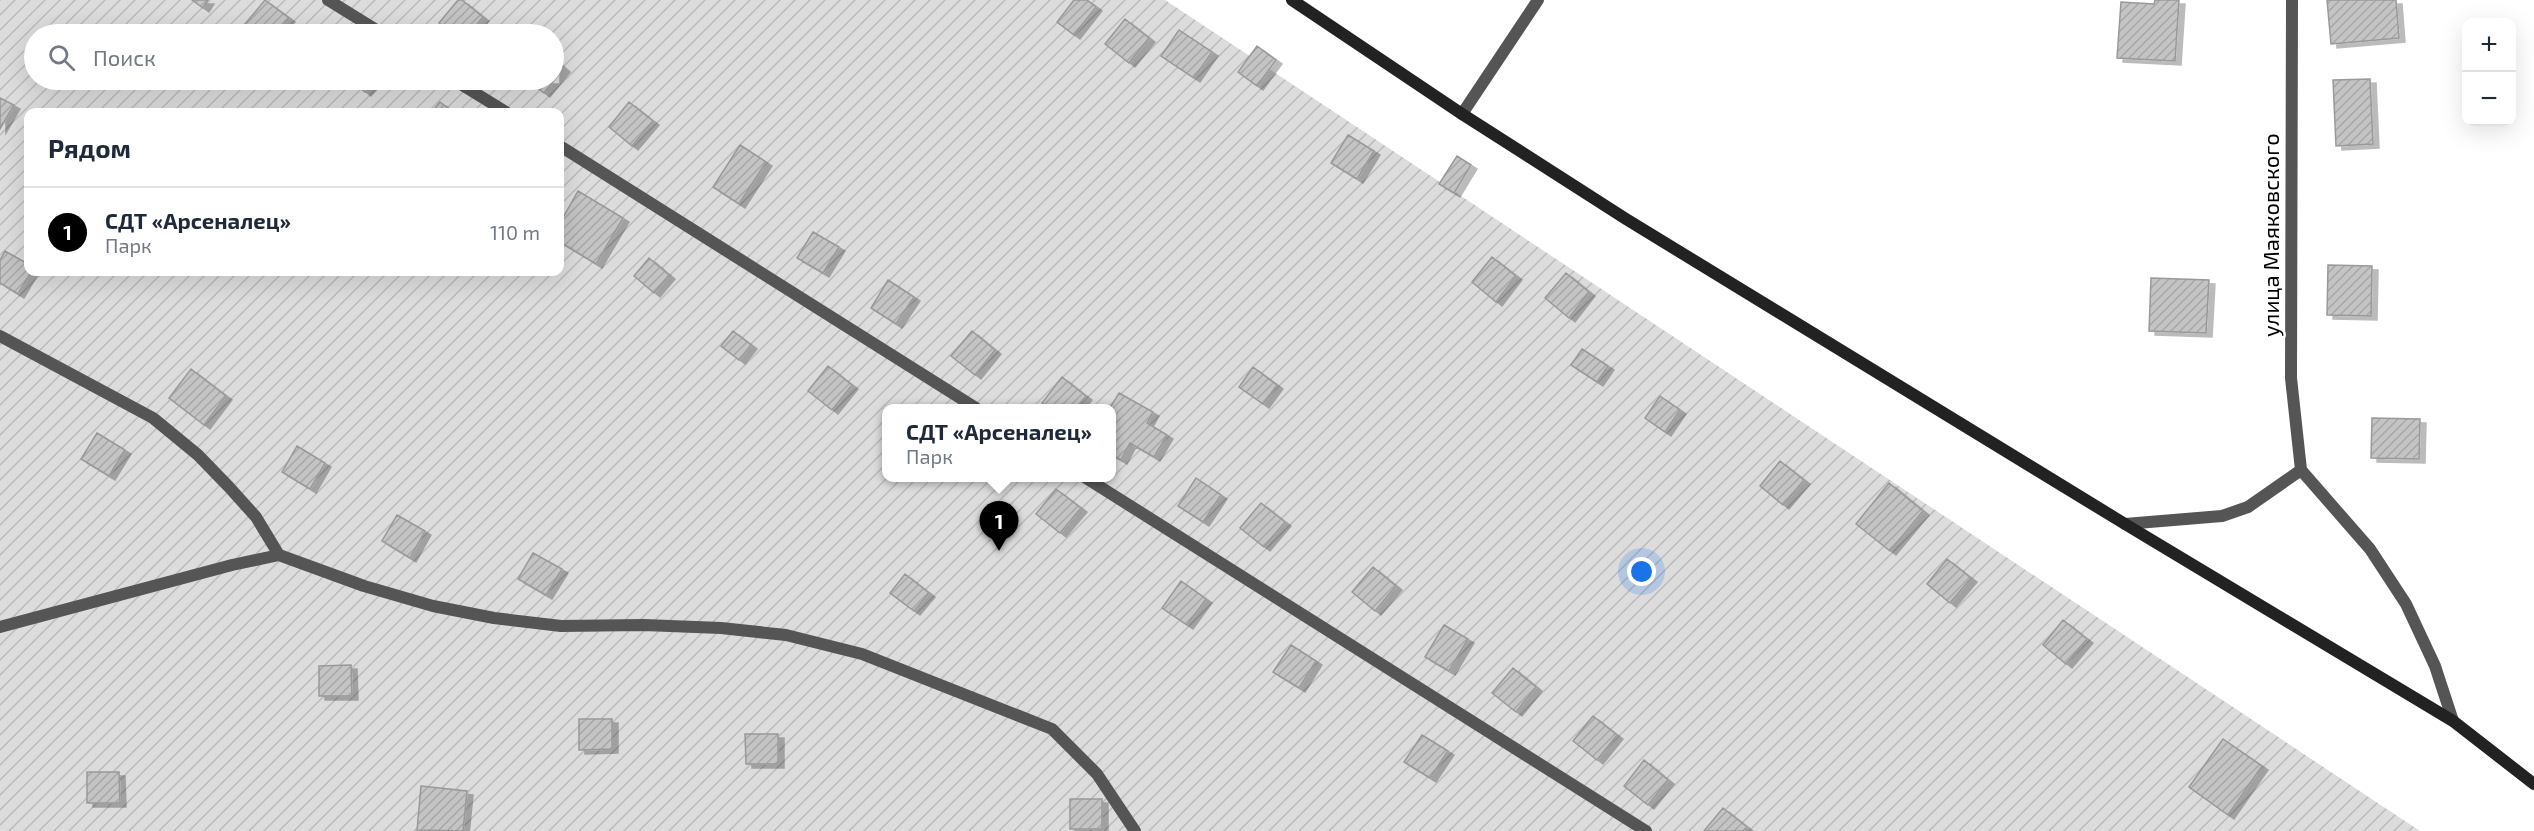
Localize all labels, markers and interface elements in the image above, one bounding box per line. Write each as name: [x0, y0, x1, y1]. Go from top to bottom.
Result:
map controls: [2462, 18, 2516, 126]
button: +: [2462, 18, 2516, 72]
search box: [24, 24, 564, 90]
icon: search: [45, 41, 78, 74]
text: Поиск: [93, 44, 156, 70]
button: −: [2462, 72, 2516, 126]
text: Рядом: [48, 132, 131, 163]
street label: улица Маяковского: [2257, 133, 2284, 337]
text: СДТ «Арсеналец»: [105, 207, 291, 233]
text: 1: [63, 220, 72, 244]
text: 110 m: [490, 220, 540, 244]
text: Парк: [105, 233, 152, 257]
popup: [882, 404, 1116, 482]
text: СДТ «Арсеналец»: [906, 418, 1092, 444]
text: Парк: [906, 444, 953, 468]
pin: 1: [980, 502, 1018, 551]
your location: [1627, 557, 1656, 586]

